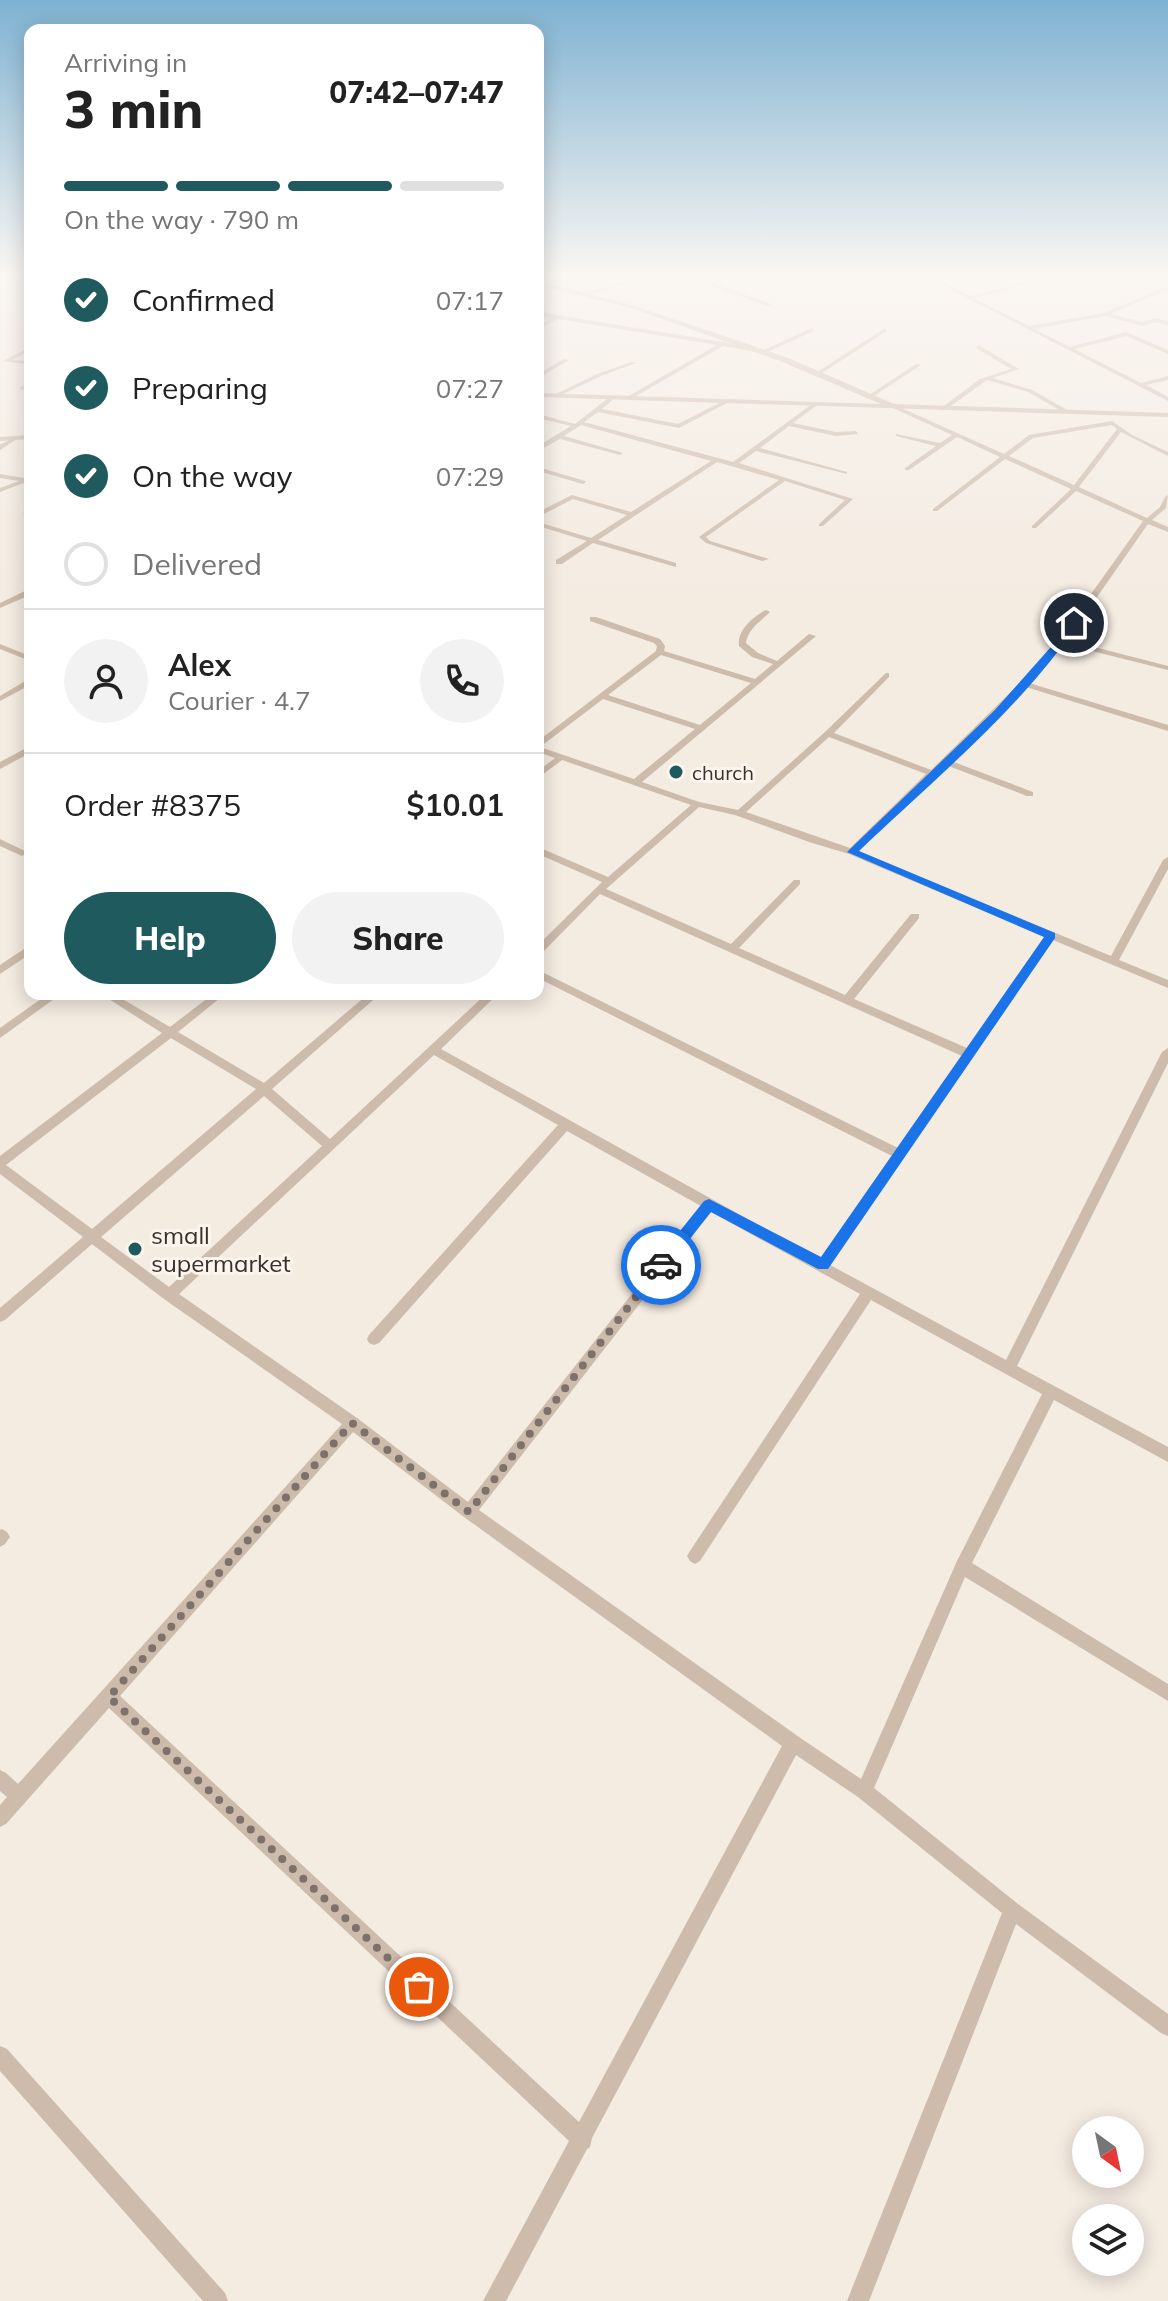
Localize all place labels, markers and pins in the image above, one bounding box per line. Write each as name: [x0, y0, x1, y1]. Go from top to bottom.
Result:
pin: [1040, 589, 1108, 657]
place label: church: [692, 760, 754, 785]
marker: church: [667, 763, 685, 781]
place label: small supermarket: [151, 1220, 291, 1278]
marker: small supermarket: [126, 1240, 144, 1258]
pin: [385, 1953, 453, 2021]

